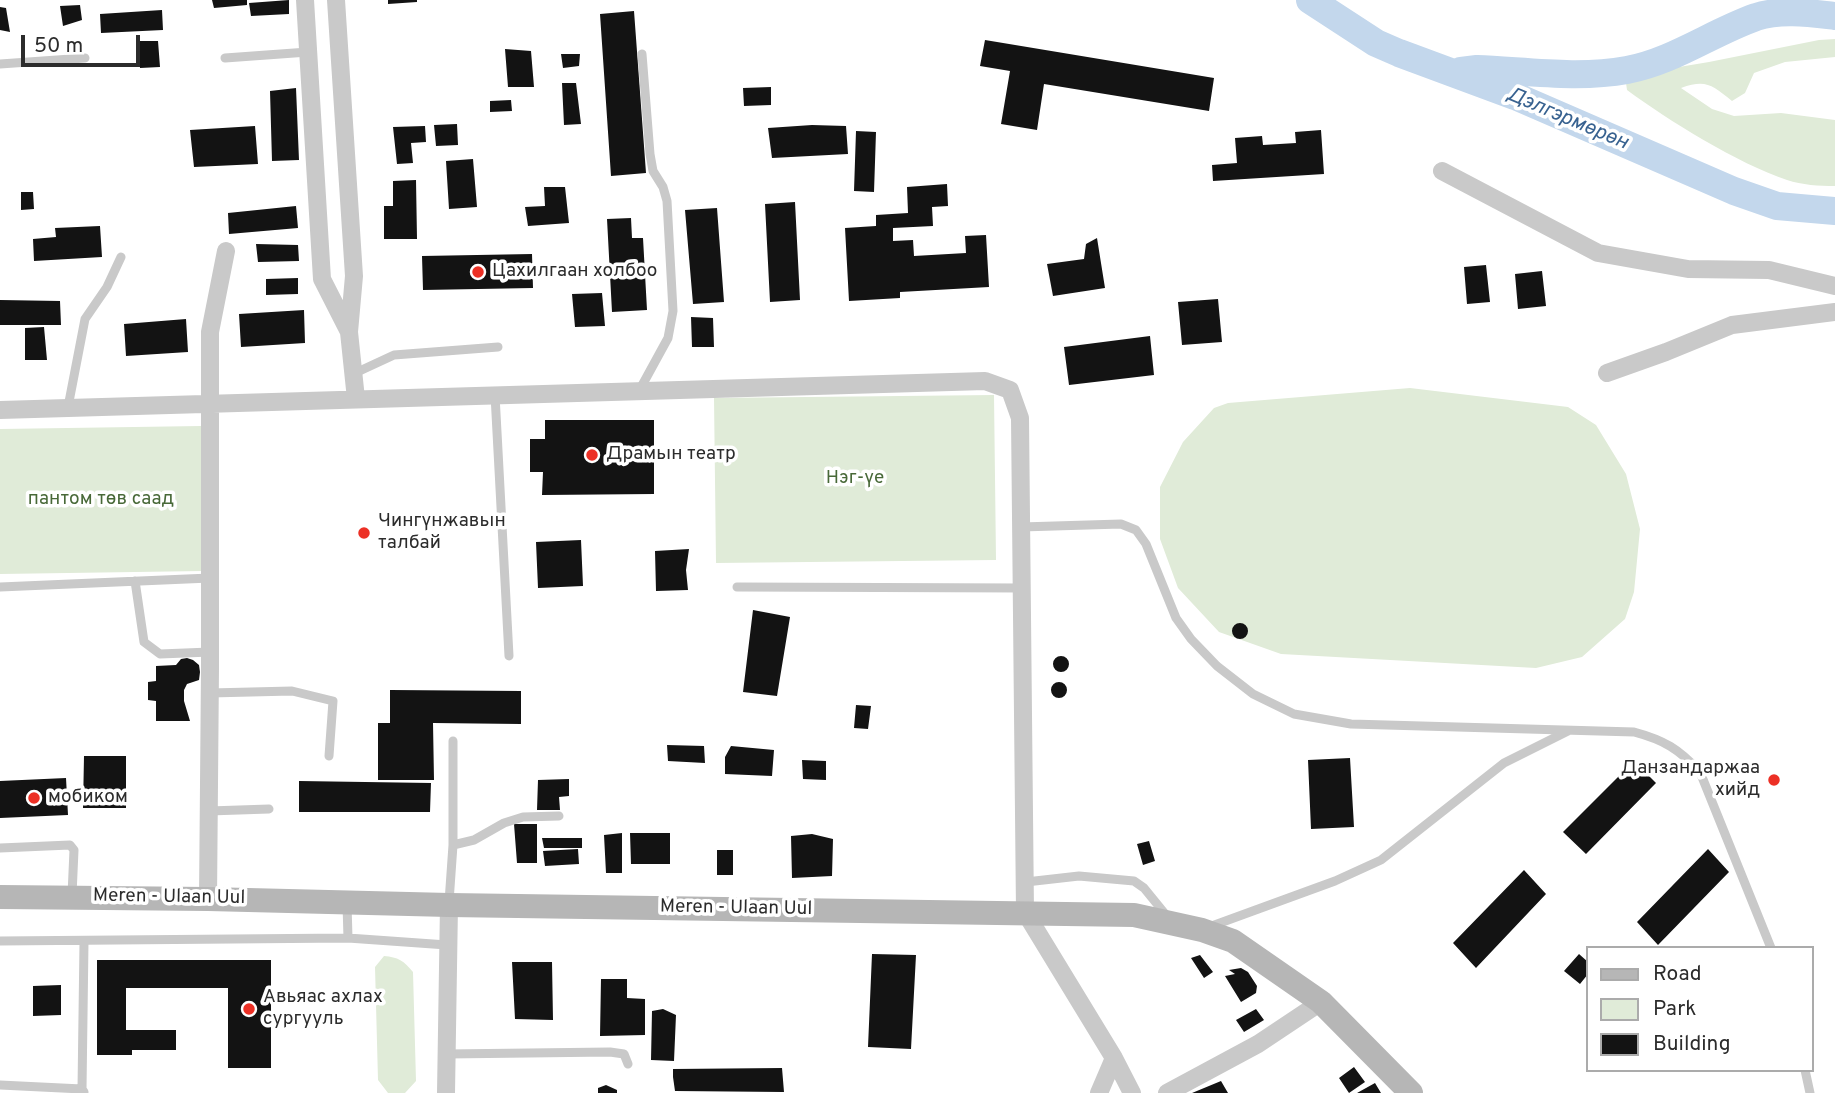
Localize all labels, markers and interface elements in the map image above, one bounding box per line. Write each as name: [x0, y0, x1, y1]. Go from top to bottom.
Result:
scale bar: [24, 21, 144, 65]
text: 50 m: [34, 33, 83, 60]
water label: Дэлгэрмөрөн: [1503, 83, 1631, 157]
place label: Цахилгаан холбоо: [492, 261, 657, 283]
marker: Цахилгаан холбоо: [470, 264, 486, 280]
place label: Драмын театр: [606, 444, 736, 466]
marker: Драмын театр: [584, 447, 600, 463]
park label: Нэг-үе: [826, 468, 884, 490]
park label: пантом төв саад: [28, 489, 174, 511]
place label: Чингүнжавын талбай: [378, 511, 506, 555]
marker: Чингүнжавын талбай: [356, 525, 372, 541]
place label: Данзандаржаа хийд: [1621, 758, 1760, 802]
marker: Данзандаржаа хийд: [1766, 772, 1782, 788]
place label: мобиком: [48, 787, 128, 809]
marker: мобиком: [26, 790, 42, 806]
street label: Meren - Ulaan Uul: [93, 885, 245, 911]
street label: Meren - Ulaan Uul: [660, 896, 812, 922]
legend: [1587, 946, 1814, 1072]
text: Road: [1653, 961, 1702, 988]
place label: Авьяас ахлах сургууль: [263, 987, 383, 1031]
text: Park: [1653, 996, 1696, 1023]
marker: Авьяас ахлах сургууль: [241, 1001, 257, 1017]
text: Building: [1653, 1031, 1731, 1058]

